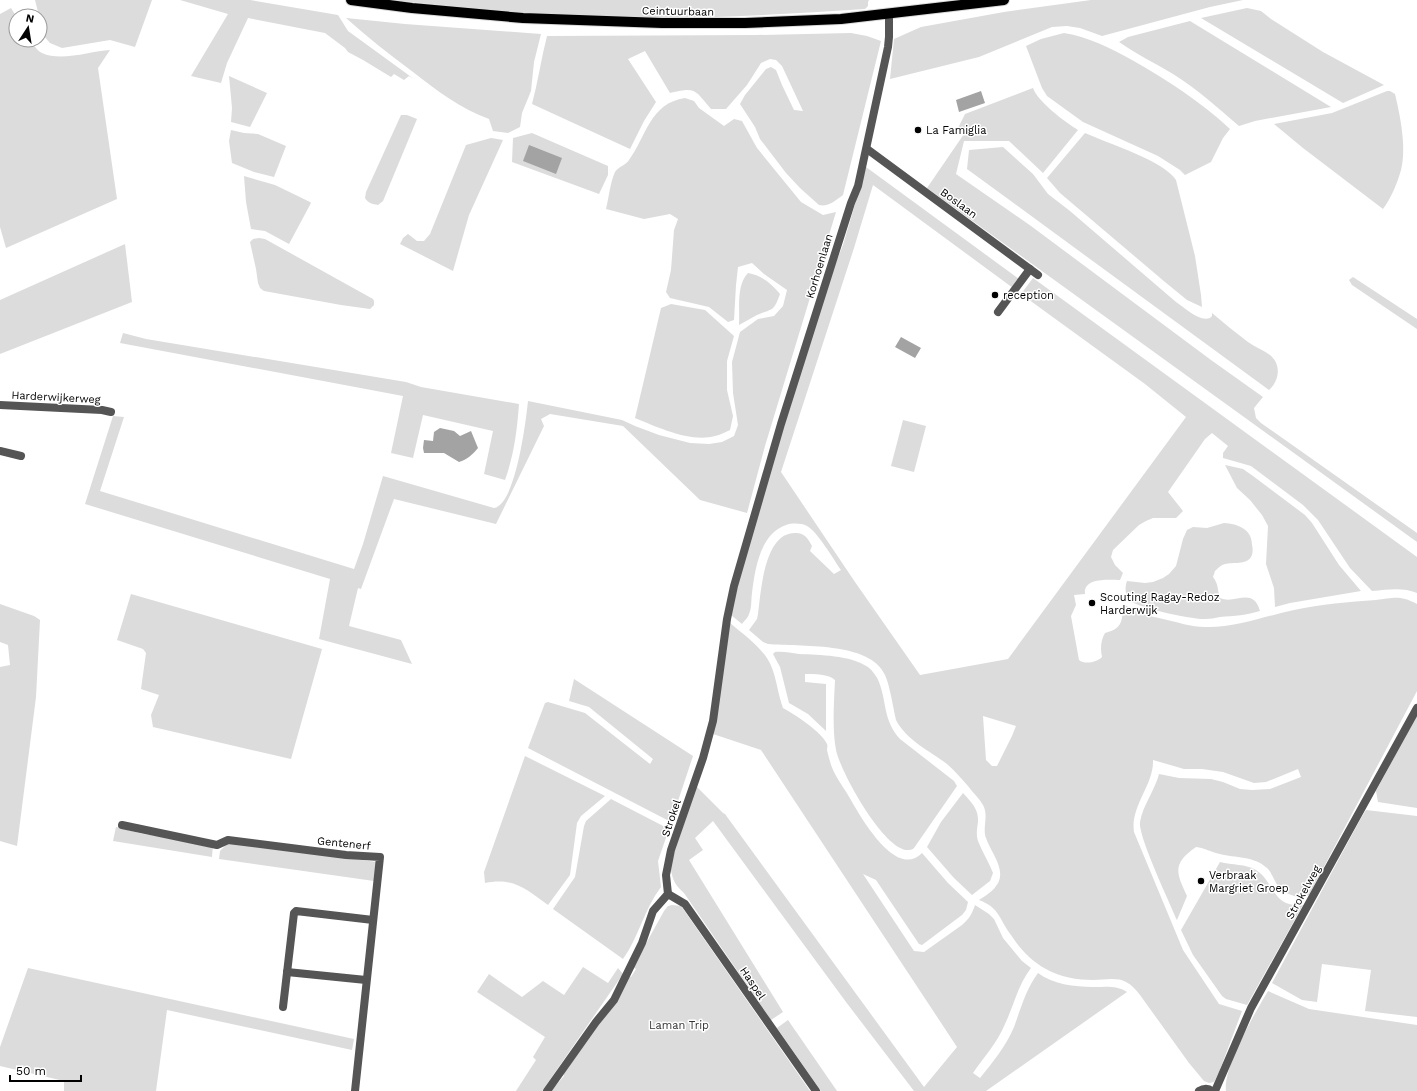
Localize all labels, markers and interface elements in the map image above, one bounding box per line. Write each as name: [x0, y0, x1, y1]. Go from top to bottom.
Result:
street label: Ceintuurbaan: [642, 4, 714, 19]
north arrow: [8, 8, 48, 48]
text: N: [25, 12, 35, 26]
place label: La Famiglia: [926, 124, 986, 137]
marker: La Famiglia: [913, 125, 923, 135]
street label: Boslaan: [938, 186, 980, 221]
street label: Korhoenlaan: [803, 232, 835, 300]
place label: reception: [1003, 289, 1054, 302]
marker: reception: [990, 290, 1000, 300]
street label: Harderwijkerweg: [11, 389, 101, 406]
place label: Scouting Ragay-Redoz Harderwijk: [1100, 591, 1220, 617]
marker: Scouting Ragay-Redoz Harderwijk: [1087, 598, 1097, 608]
street label: Strokel: [659, 797, 684, 838]
street label: Gentenerf: [316, 834, 372, 853]
street label: Strokelweg: [1283, 863, 1324, 921]
place label: Verbraak Margriet Groep: [1209, 869, 1289, 895]
marker: Verbraak Margriet Groep: [1196, 876, 1206, 886]
street label: Haspel: [737, 964, 769, 1003]
park label: Laman Trip: [649, 1019, 709, 1032]
scale bar: [10, 1057, 81, 1083]
text: 50 m: [16, 1064, 46, 1078]

